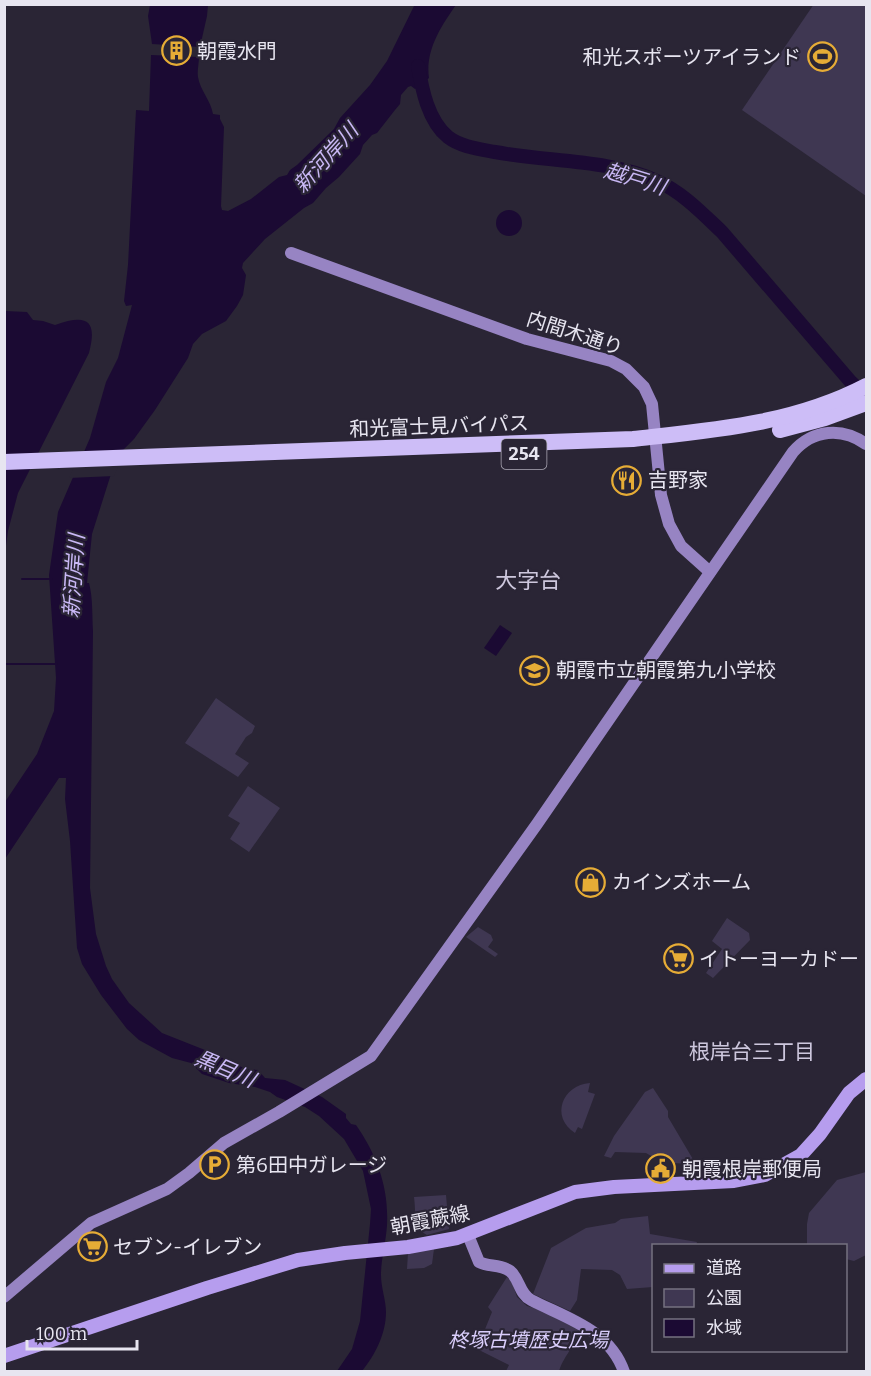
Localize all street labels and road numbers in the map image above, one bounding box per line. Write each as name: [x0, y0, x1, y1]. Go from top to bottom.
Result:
street label: 内間木通り: [524, 306, 626, 360]
street label: 和光富士見バイパス: [349, 411, 529, 441]
road number: 254: [502, 439, 546, 469]
street label: 朝霞蕨線: [388, 1201, 472, 1239]

